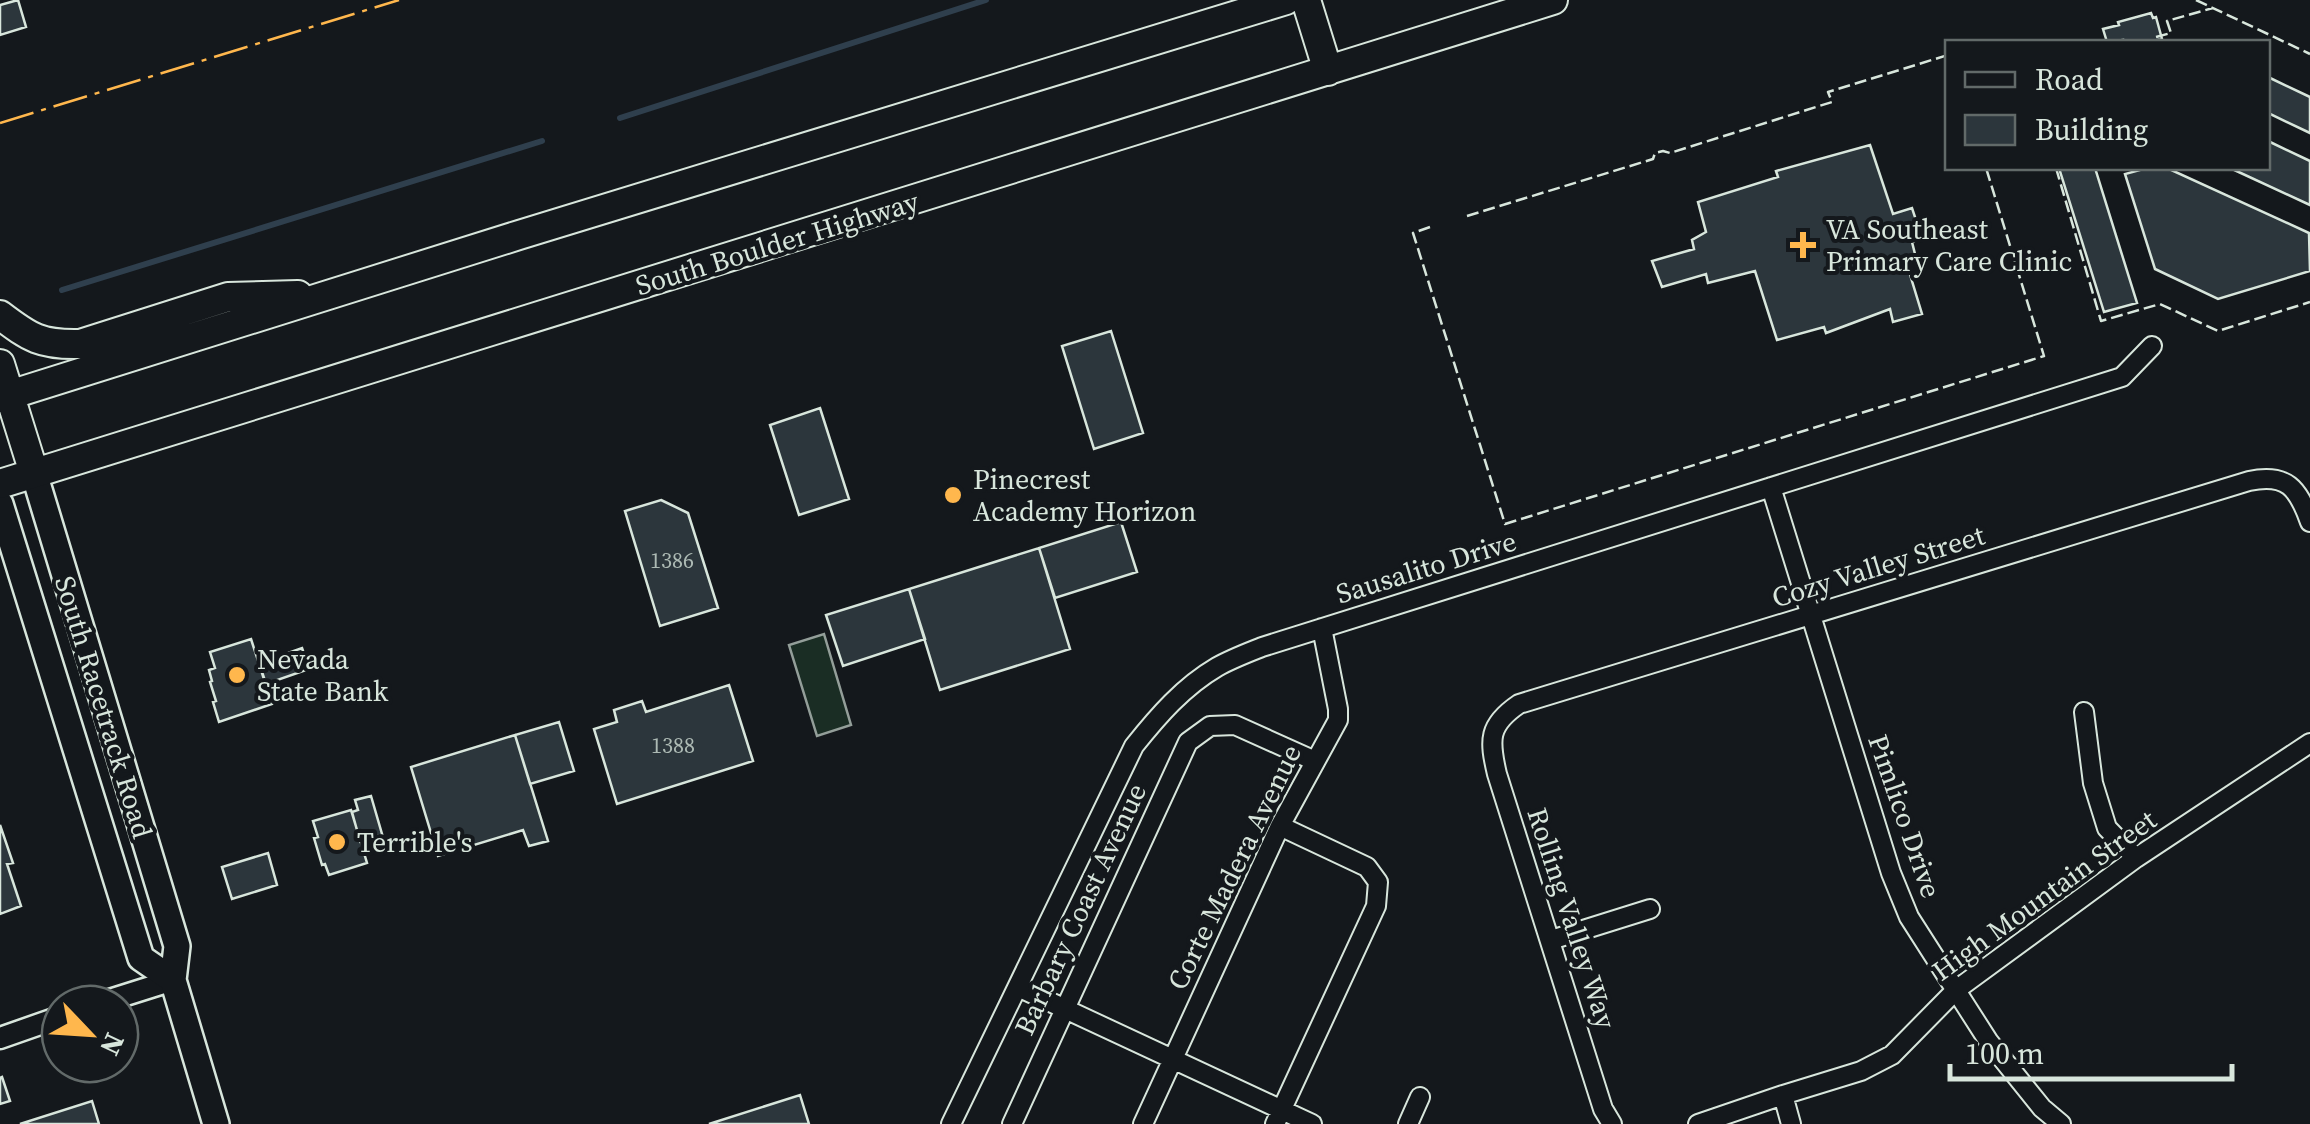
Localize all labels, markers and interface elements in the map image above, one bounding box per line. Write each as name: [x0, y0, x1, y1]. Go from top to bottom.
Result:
legend: [1945, 40, 2270, 170]
text: Road: [2035, 59, 2103, 100]
text: Building: [2035, 109, 2148, 150]
street label: South Boulder Highway: [631, 182, 924, 304]
place label: VA Southeast Primary Care Clinic: [1826, 210, 2072, 280]
marker: VA Southeast Primary Care Clinic: [1790, 232, 1816, 258]
place label: Pinecrest Academy Horizon: [973, 460, 1197, 530]
marker: Pinecrest Academy Horizon: [942, 484, 964, 506]
street label: Cozy Valley Street: [1767, 515, 1990, 616]
street label: Sausalito Drive: [1331, 522, 1521, 612]
house number: 1386: [650, 545, 694, 575]
street label: South Racetrack Road: [46, 571, 162, 843]
place label: Nevada State Bank: [257, 640, 389, 710]
marker: Nevada State Bank: [226, 664, 248, 686]
street label: Pimlico Drive: [1859, 729, 1951, 903]
house number: 1388: [651, 730, 695, 760]
street label: Corte Madera Avenue: [1158, 738, 1310, 996]
street label: Barbary Coast Avenue: [1005, 777, 1155, 1041]
street label: High Mountain Street: [1924, 800, 2165, 989]
street label: Rolling Valley Way: [1518, 803, 1626, 1034]
place label: Terrible's: [357, 823, 473, 861]
marker: Terrible's: [326, 831, 348, 853]
north arrow: [40, 984, 140, 1084]
scale bar: [1950, 1019, 2232, 1081]
text: N: [91, 1027, 134, 1062]
text: 100 m: [1965, 1033, 2044, 1074]

